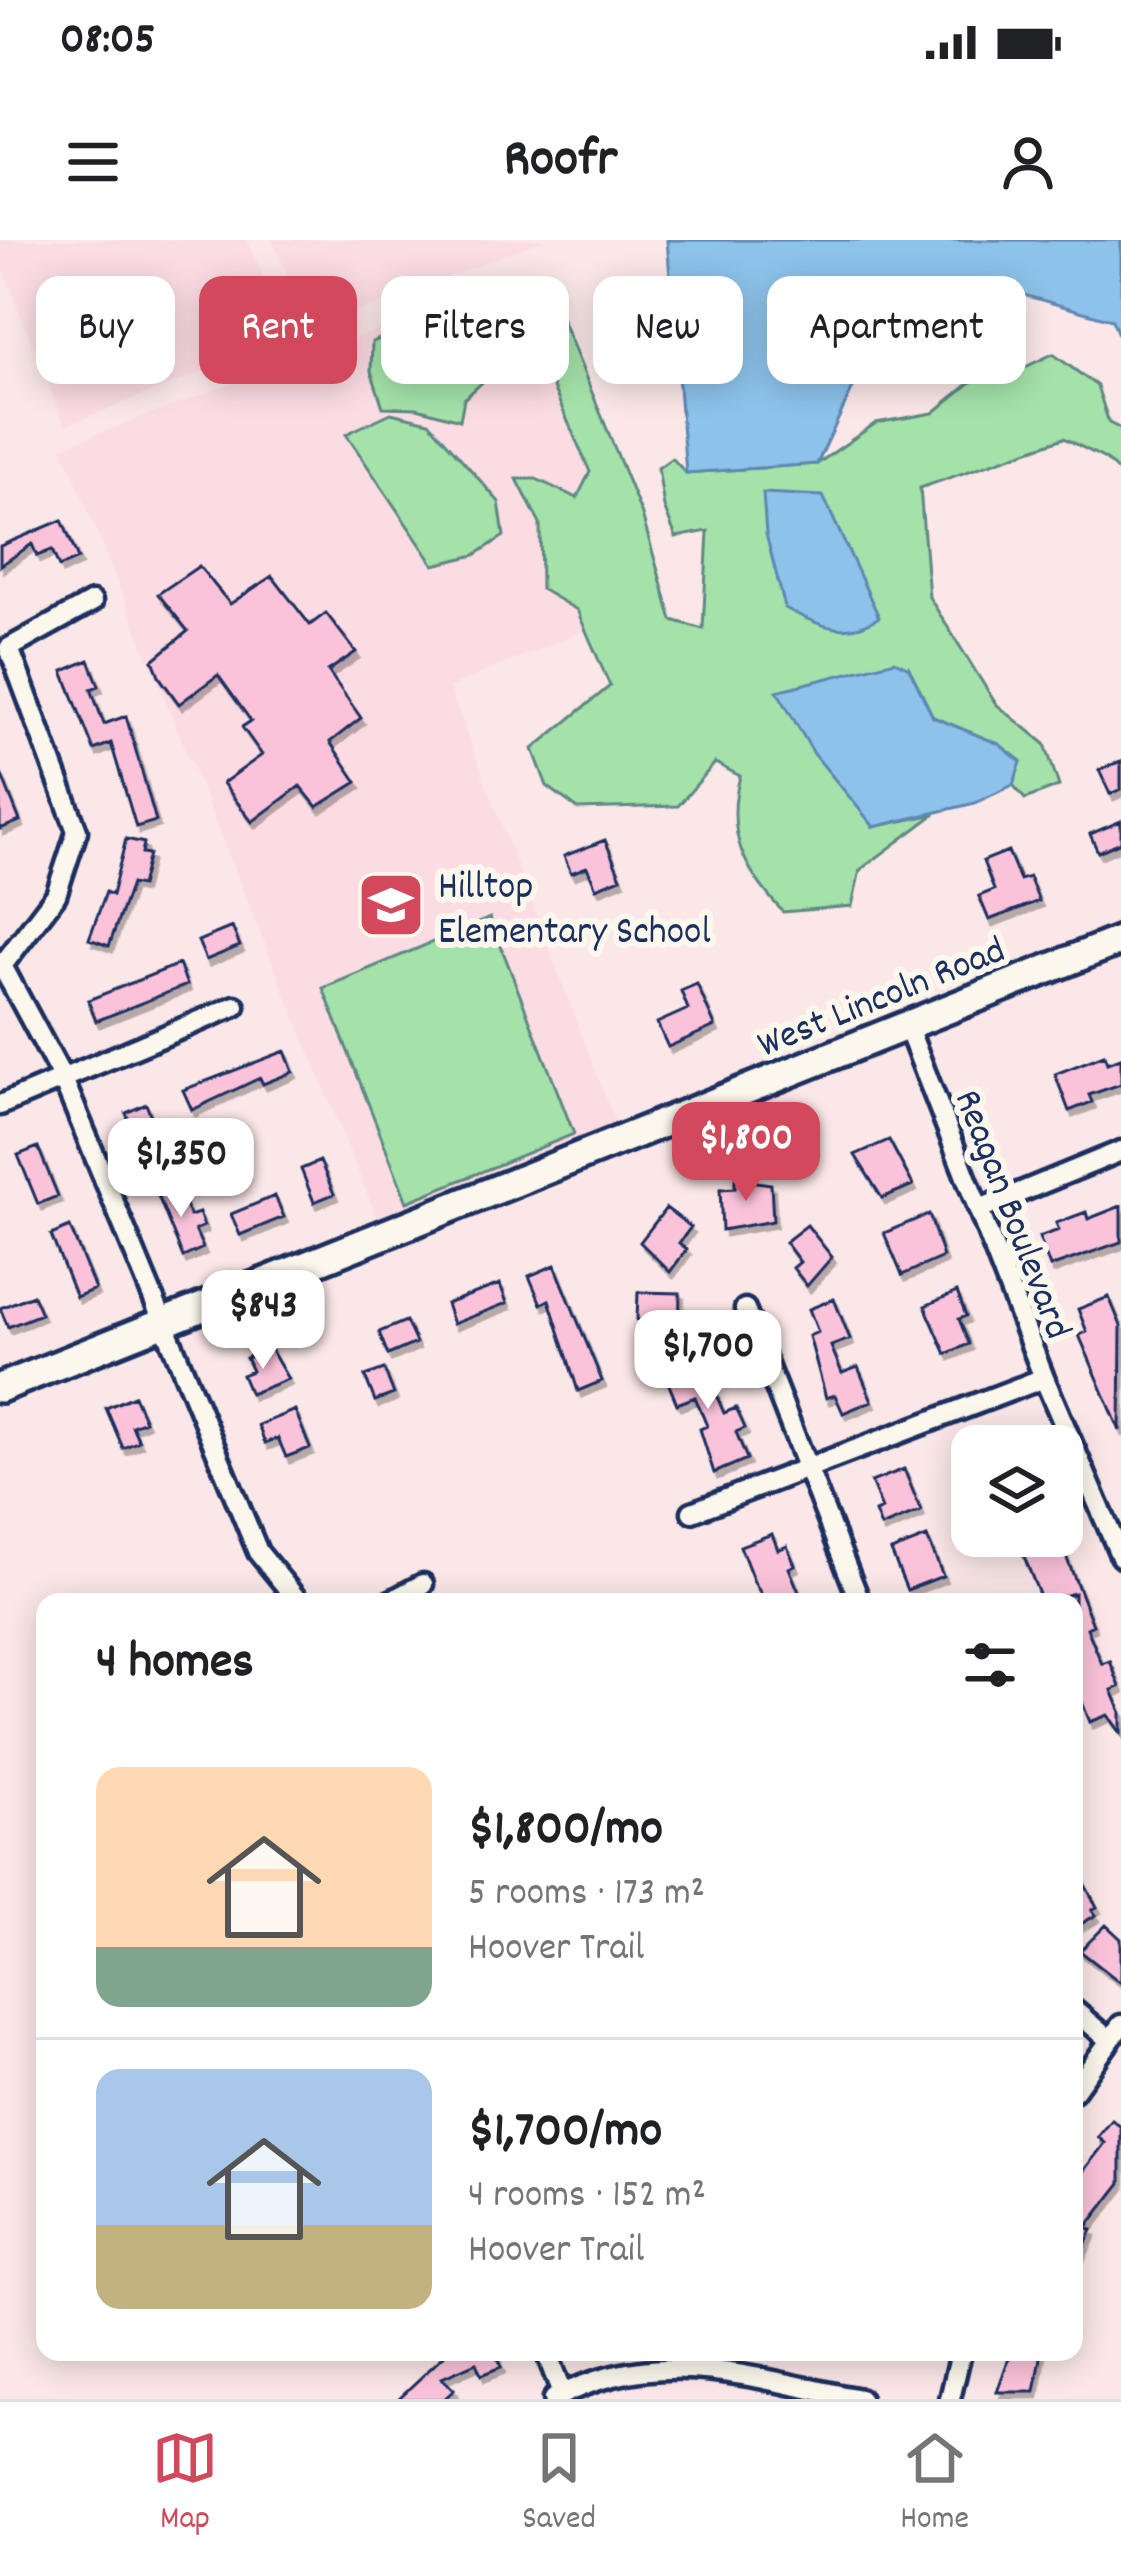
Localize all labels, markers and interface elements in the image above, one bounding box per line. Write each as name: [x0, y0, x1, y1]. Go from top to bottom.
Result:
text: 08:05: [60, 10, 155, 74]
text: Roofr: [504, 124, 617, 201]
icon: menu: [60, 129, 126, 195]
icon: person: [995, 129, 1061, 195]
chip: Buy: [36, 276, 175, 384]
chip: Rent: [199, 276, 357, 384]
chip: Filters: [381, 276, 569, 384]
chip: New: [593, 276, 743, 384]
chip: Apartment: [767, 276, 1026, 384]
place label: Hilltop Elementary School: [438, 862, 711, 962]
school or university icon: Hilltop Elementary School: [356, 870, 426, 940]
street label: West Lincoln Road: [750, 925, 1014, 1075]
street label: Reagan Boulevard: [937, 1083, 1083, 1348]
pin: $1,800: [648, 1102, 844, 1204]
text: $1,800: [699, 1113, 793, 1168]
pin: $1,350: [83, 1118, 279, 1220]
text: $1,350: [135, 1129, 227, 1184]
pin: $843: [192, 1270, 334, 1372]
text: $843: [229, 1281, 297, 1336]
pin: $1,700: [610, 1310, 806, 1412]
text: $1,700: [661, 1321, 755, 1376]
map controls: [951, 1425, 1083, 1557]
button: layers: [951, 1425, 1083, 1557]
text: 4 homes: [96, 1629, 254, 1701]
icon: filters: [957, 1632, 1023, 1698]
text: $1,800/mo: [468, 1796, 663, 1868]
icon: home: [192, 1815, 336, 1959]
text: 5 rooms · 173 m²: [468, 1868, 705, 1923]
text: Hoover Trail: [468, 1923, 644, 1978]
text: $1,700/mo: [468, 2098, 662, 2170]
icon: home: [192, 2117, 336, 2261]
text: 4 rooms · 152 m²: [468, 2170, 706, 2225]
text: Hoover Trail: [468, 2225, 644, 2280]
tab: Map: [152, 2425, 218, 2544]
tab: Saved: [522, 2425, 596, 2544]
tab: Home: [900, 2425, 969, 2544]

